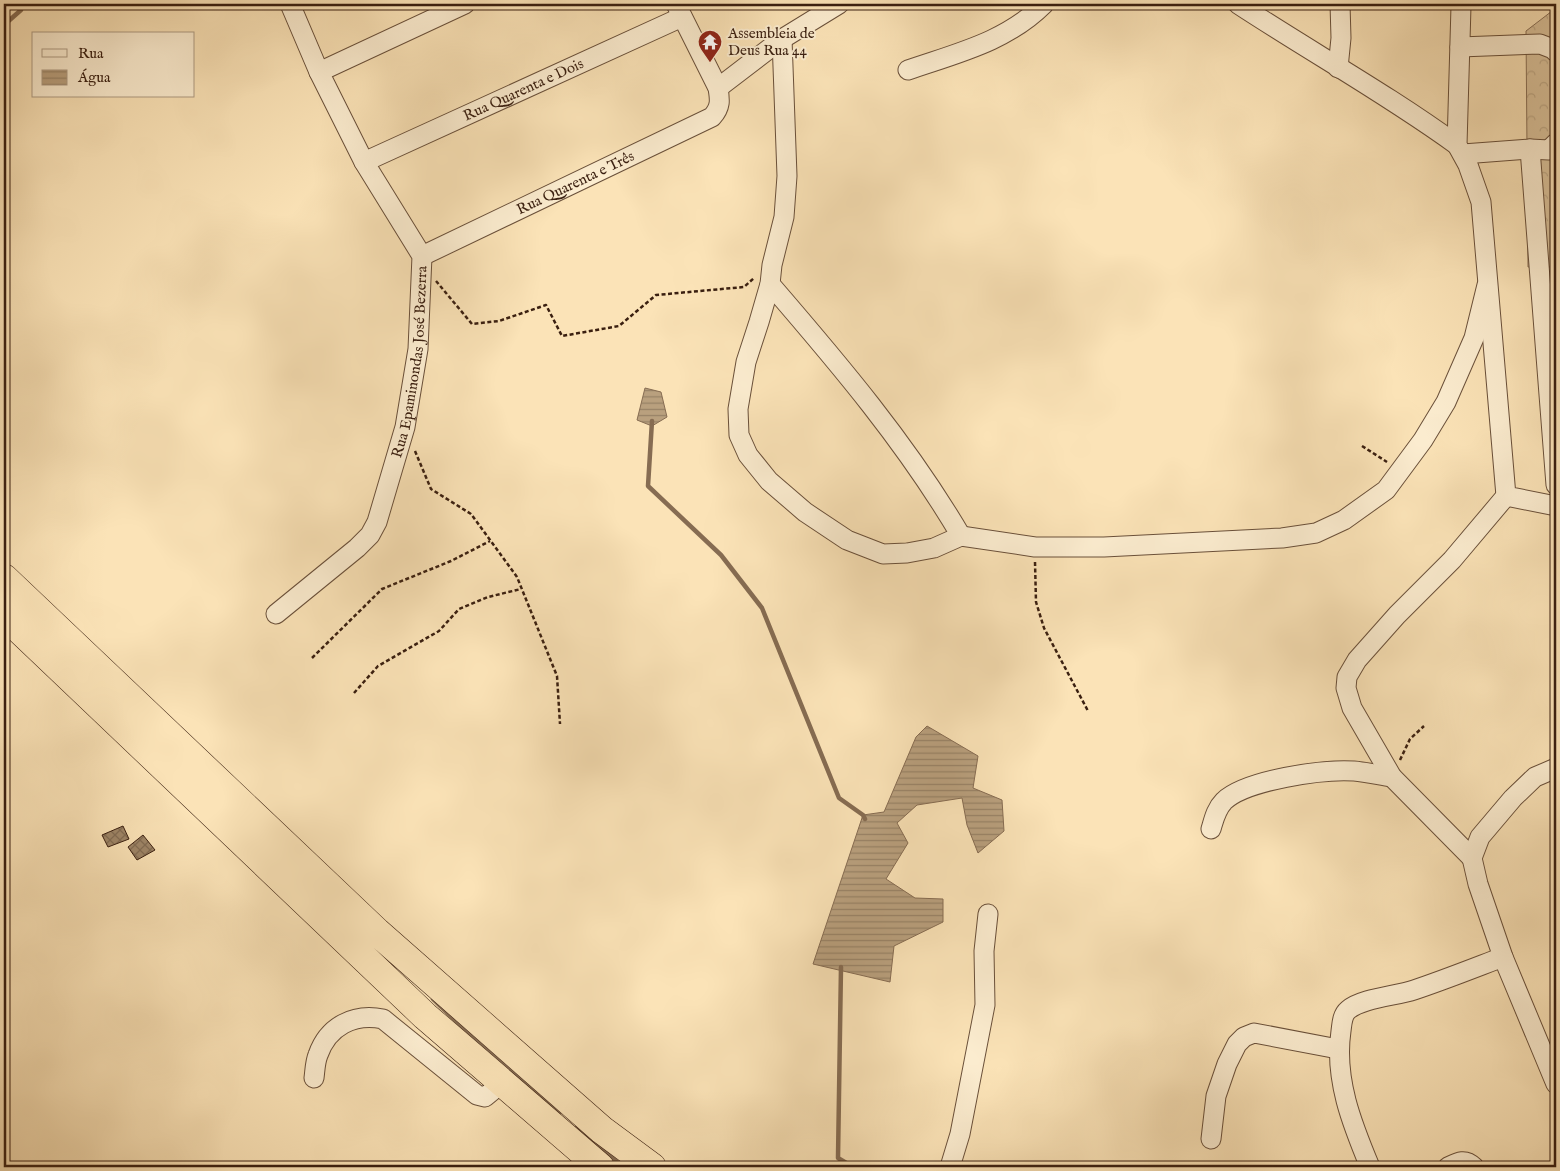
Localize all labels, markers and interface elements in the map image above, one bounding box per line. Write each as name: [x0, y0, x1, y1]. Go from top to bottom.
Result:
place label: Assembleia de Deus Rua 44: [727, 24, 815, 60]
temple icon: Assembleia de Deus Rua 44: [697, 29, 723, 63]
legend: [32, 32, 195, 98]
text: Rua: [78, 44, 104, 63]
street label: Rua Quarenta e Dois: [460, 54, 586, 125]
text: Água: [77, 68, 111, 87]
street label: Rua Quarenta e Três: [513, 146, 637, 219]
street label: Rua Epaminondas José Bezerra: [387, 265, 431, 460]

